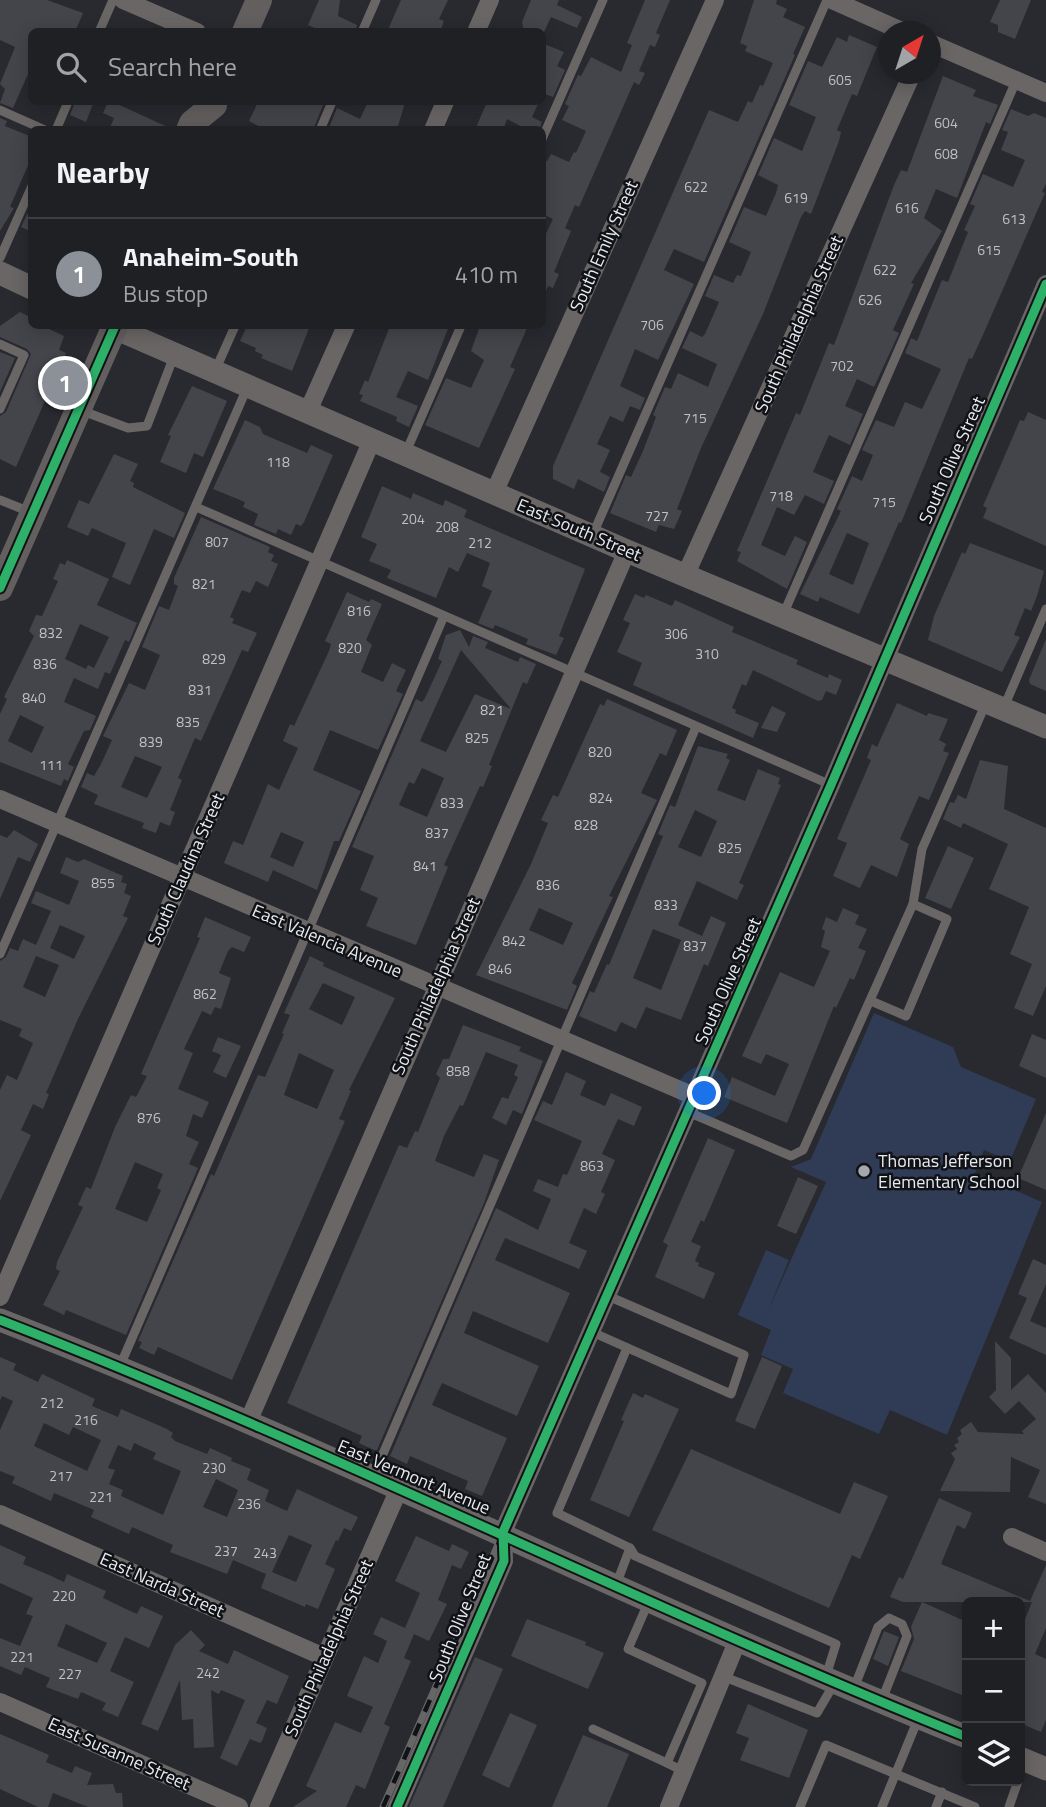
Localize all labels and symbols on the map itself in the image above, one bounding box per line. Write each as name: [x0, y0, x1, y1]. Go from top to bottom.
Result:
north arrow: [878, 21, 941, 84]
house number: 605: [828, 69, 852, 90]
house number: 604: [934, 112, 958, 133]
house number: 608: [934, 143, 958, 164]
street label: South Emily Street: [563, 175, 645, 316]
house number: 622: [684, 176, 708, 197]
house number: 619: [784, 187, 808, 208]
house number: 616: [895, 197, 919, 218]
house number: 613: [1002, 208, 1026, 229]
street label: South Philadelphia Street: [747, 230, 850, 417]
house number: 615: [977, 239, 1001, 260]
house number: 622: [873, 259, 897, 280]
house number: 626: [858, 289, 882, 310]
house number: 706: [640, 314, 664, 335]
house number: 702: [830, 355, 854, 376]
pin: 1: [42, 357, 88, 409]
street label: South Olive Street: [911, 391, 992, 528]
house number: 715: [683, 407, 707, 428]
house number: 118: [266, 451, 290, 472]
house number: 718: [769, 485, 793, 506]
street label: East South Street: [513, 491, 646, 568]
house number: 715: [872, 491, 896, 512]
house number: 727: [645, 505, 669, 526]
house number: 204: [401, 508, 425, 529]
house number: 208: [435, 516, 459, 537]
house number: 807: [205, 531, 229, 552]
house number: 212: [468, 532, 492, 553]
house number: 821: [192, 573, 216, 594]
house number: 816: [347, 600, 371, 621]
house number: 832: [39, 622, 63, 643]
house number: 306: [664, 623, 688, 644]
house number: 820: [338, 637, 362, 658]
house number: 310: [695, 643, 719, 664]
house number: 829: [202, 648, 226, 669]
house number: 836: [33, 653, 57, 674]
house number: 831: [188, 679, 212, 700]
house number: 840: [22, 687, 46, 708]
house number: 821: [480, 699, 504, 720]
house number: 835: [176, 711, 200, 732]
house number: 825: [465, 727, 489, 748]
house number: 839: [139, 731, 163, 752]
house number: 820: [588, 741, 612, 762]
house number: 111: [39, 754, 63, 775]
house number: 824: [589, 787, 613, 808]
street label: South Claudina Street: [140, 788, 231, 949]
house number: 833: [440, 792, 464, 813]
house number: 828: [574, 814, 598, 835]
house number: 837: [425, 822, 449, 843]
house number: 825: [718, 837, 742, 858]
house number: 841: [413, 855, 437, 876]
house number: 855: [91, 872, 115, 893]
house number: 836: [536, 874, 560, 895]
street label: South Philadelphia Street: [384, 892, 487, 1079]
house number: 833: [654, 894, 678, 915]
street label: East Valencia Avenue: [248, 897, 406, 984]
street label: South Olive Street: [687, 912, 768, 1049]
house number: 842: [502, 930, 526, 951]
house number: 837: [683, 935, 707, 956]
house number: 846: [488, 958, 512, 979]
house number: 862: [193, 983, 217, 1004]
house number: 858: [446, 1060, 470, 1081]
your location: [687, 1076, 721, 1110]
house number: 876: [137, 1107, 161, 1128]
place label: Thomas Jefferson Elementary School: [878, 1147, 1020, 1195]
house number: 863: [580, 1155, 604, 1176]
marker: Thomas Jefferson Elementary School: [856, 1163, 872, 1179]
house number: 212: [40, 1392, 64, 1413]
house number: 216: [74, 1409, 98, 1430]
street label: East Vermont Avenue: [334, 1432, 495, 1521]
house number: 230: [202, 1457, 226, 1478]
house number: 217: [49, 1465, 73, 1486]
house number: 221: [89, 1486, 113, 1507]
house number: 236: [237, 1493, 261, 1514]
house number: 237: [214, 1540, 238, 1561]
house number: 243: [253, 1542, 277, 1563]
street label: East Narda Street: [96, 1545, 229, 1624]
street label: South Olive Street: [421, 1549, 498, 1686]
street label: South Philadelphia Street: [277, 1554, 380, 1741]
house number: 220: [52, 1585, 76, 1606]
house number: 221: [10, 1646, 34, 1667]
house number: 242: [196, 1662, 220, 1683]
house number: 227: [58, 1663, 82, 1684]
street label: East Susanne Street: [44, 1710, 195, 1797]

